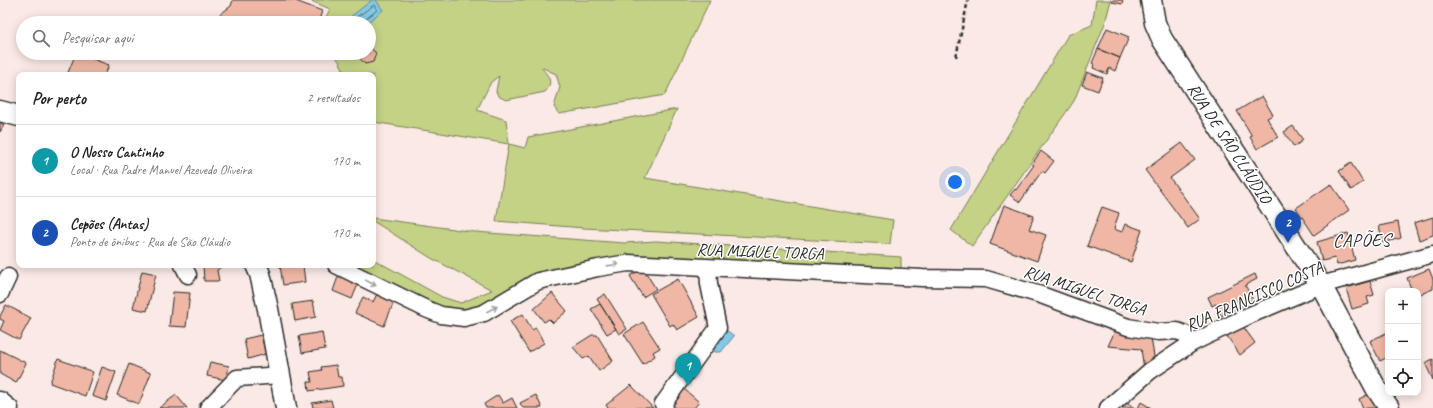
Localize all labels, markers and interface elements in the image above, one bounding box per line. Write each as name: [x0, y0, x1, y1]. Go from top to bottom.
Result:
search box: [16, 16, 376, 60]
icon: search: [30, 27, 52, 49]
text: Pesquisar aqui: [62, 29, 133, 48]
street label: RUA DE SÃO CLÁUDIO: [1183, 79, 1278, 209]
text: Por perto: [32, 88, 86, 109]
text: 2 resultados: [307, 90, 360, 106]
text: O Nosso Cantinho: [70, 143, 163, 162]
text: 1: [42, 153, 48, 169]
text: 170 m: [332, 153, 360, 169]
text: Local · Rua Padre Manuel Azevedo Oliveira: [70, 162, 252, 178]
your location: [945, 172, 965, 192]
pin: 2: [1275, 210, 1301, 243]
text: Cepões (Antas): [70, 215, 148, 234]
text: 2: [42, 225, 48, 241]
text: 170 m: [332, 225, 360, 241]
district label: CAPÕES: [1333, 229, 1393, 251]
text: Ponto de ônibus · Rua de São Cláudio: [70, 234, 230, 250]
street label: RUA MIGUEL TORGA: [696, 239, 825, 264]
street label: RUA FRANCISCO COSTA: [1182, 256, 1327, 336]
one-way arrow: [606, 261, 619, 269]
street label: RUA MIGUEL TORGA: [1021, 261, 1150, 321]
one-way arrow: [365, 280, 377, 287]
map controls: [1385, 288, 1421, 396]
button: +: [1385, 288, 1421, 324]
one-way arrow: [486, 305, 498, 312]
button: −: [1385, 324, 1421, 360]
pin: 1: [675, 353, 701, 386]
button: locate: [1385, 360, 1421, 396]

